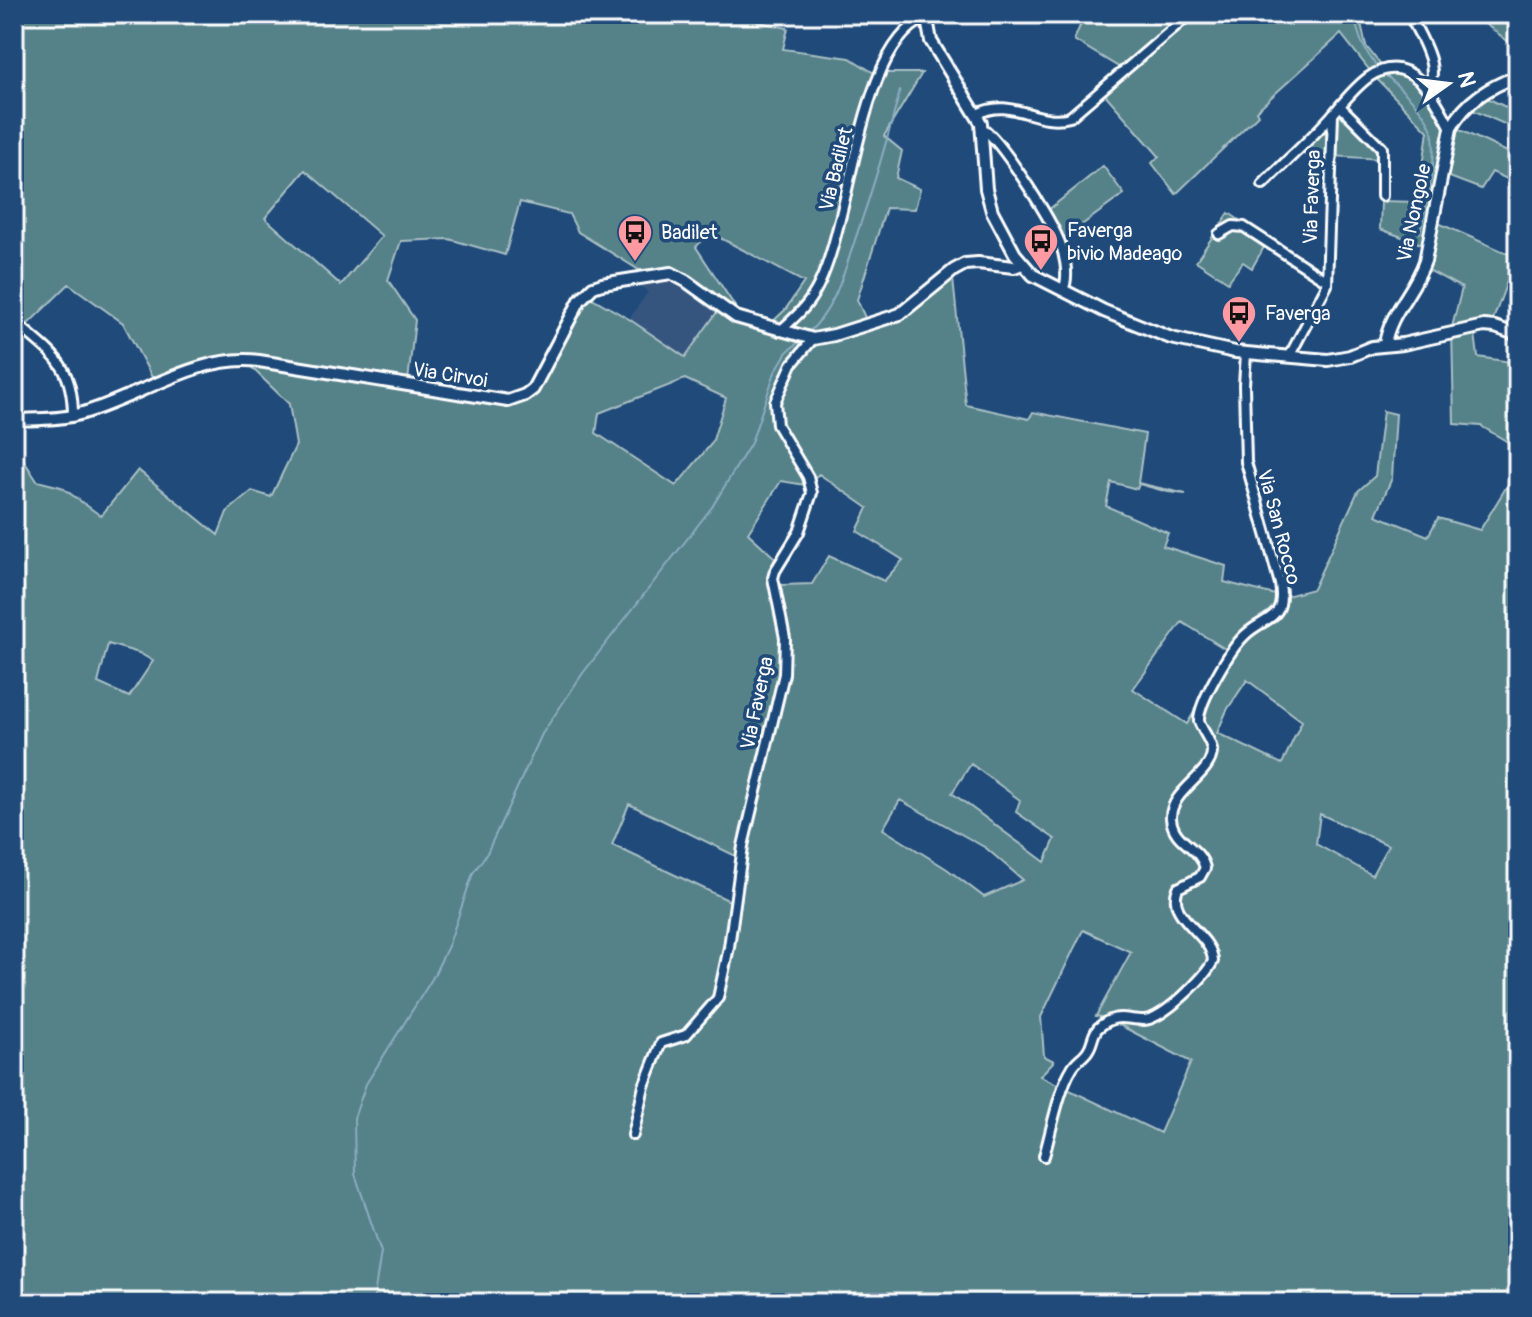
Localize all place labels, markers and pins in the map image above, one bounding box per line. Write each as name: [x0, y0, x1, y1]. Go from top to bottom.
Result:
bus stop icon: Badilet: [616, 213, 654, 263]
place label: Faverga bivio Madeago: [1067, 218, 1183, 266]
place label: Badilet: [661, 220, 719, 245]
bus stop icon: Faverga bivio Madeago: [1022, 222, 1060, 272]
bus stop icon: Faverga: [1220, 294, 1258, 344]
place label: Faverga: [1265, 301, 1331, 326]

